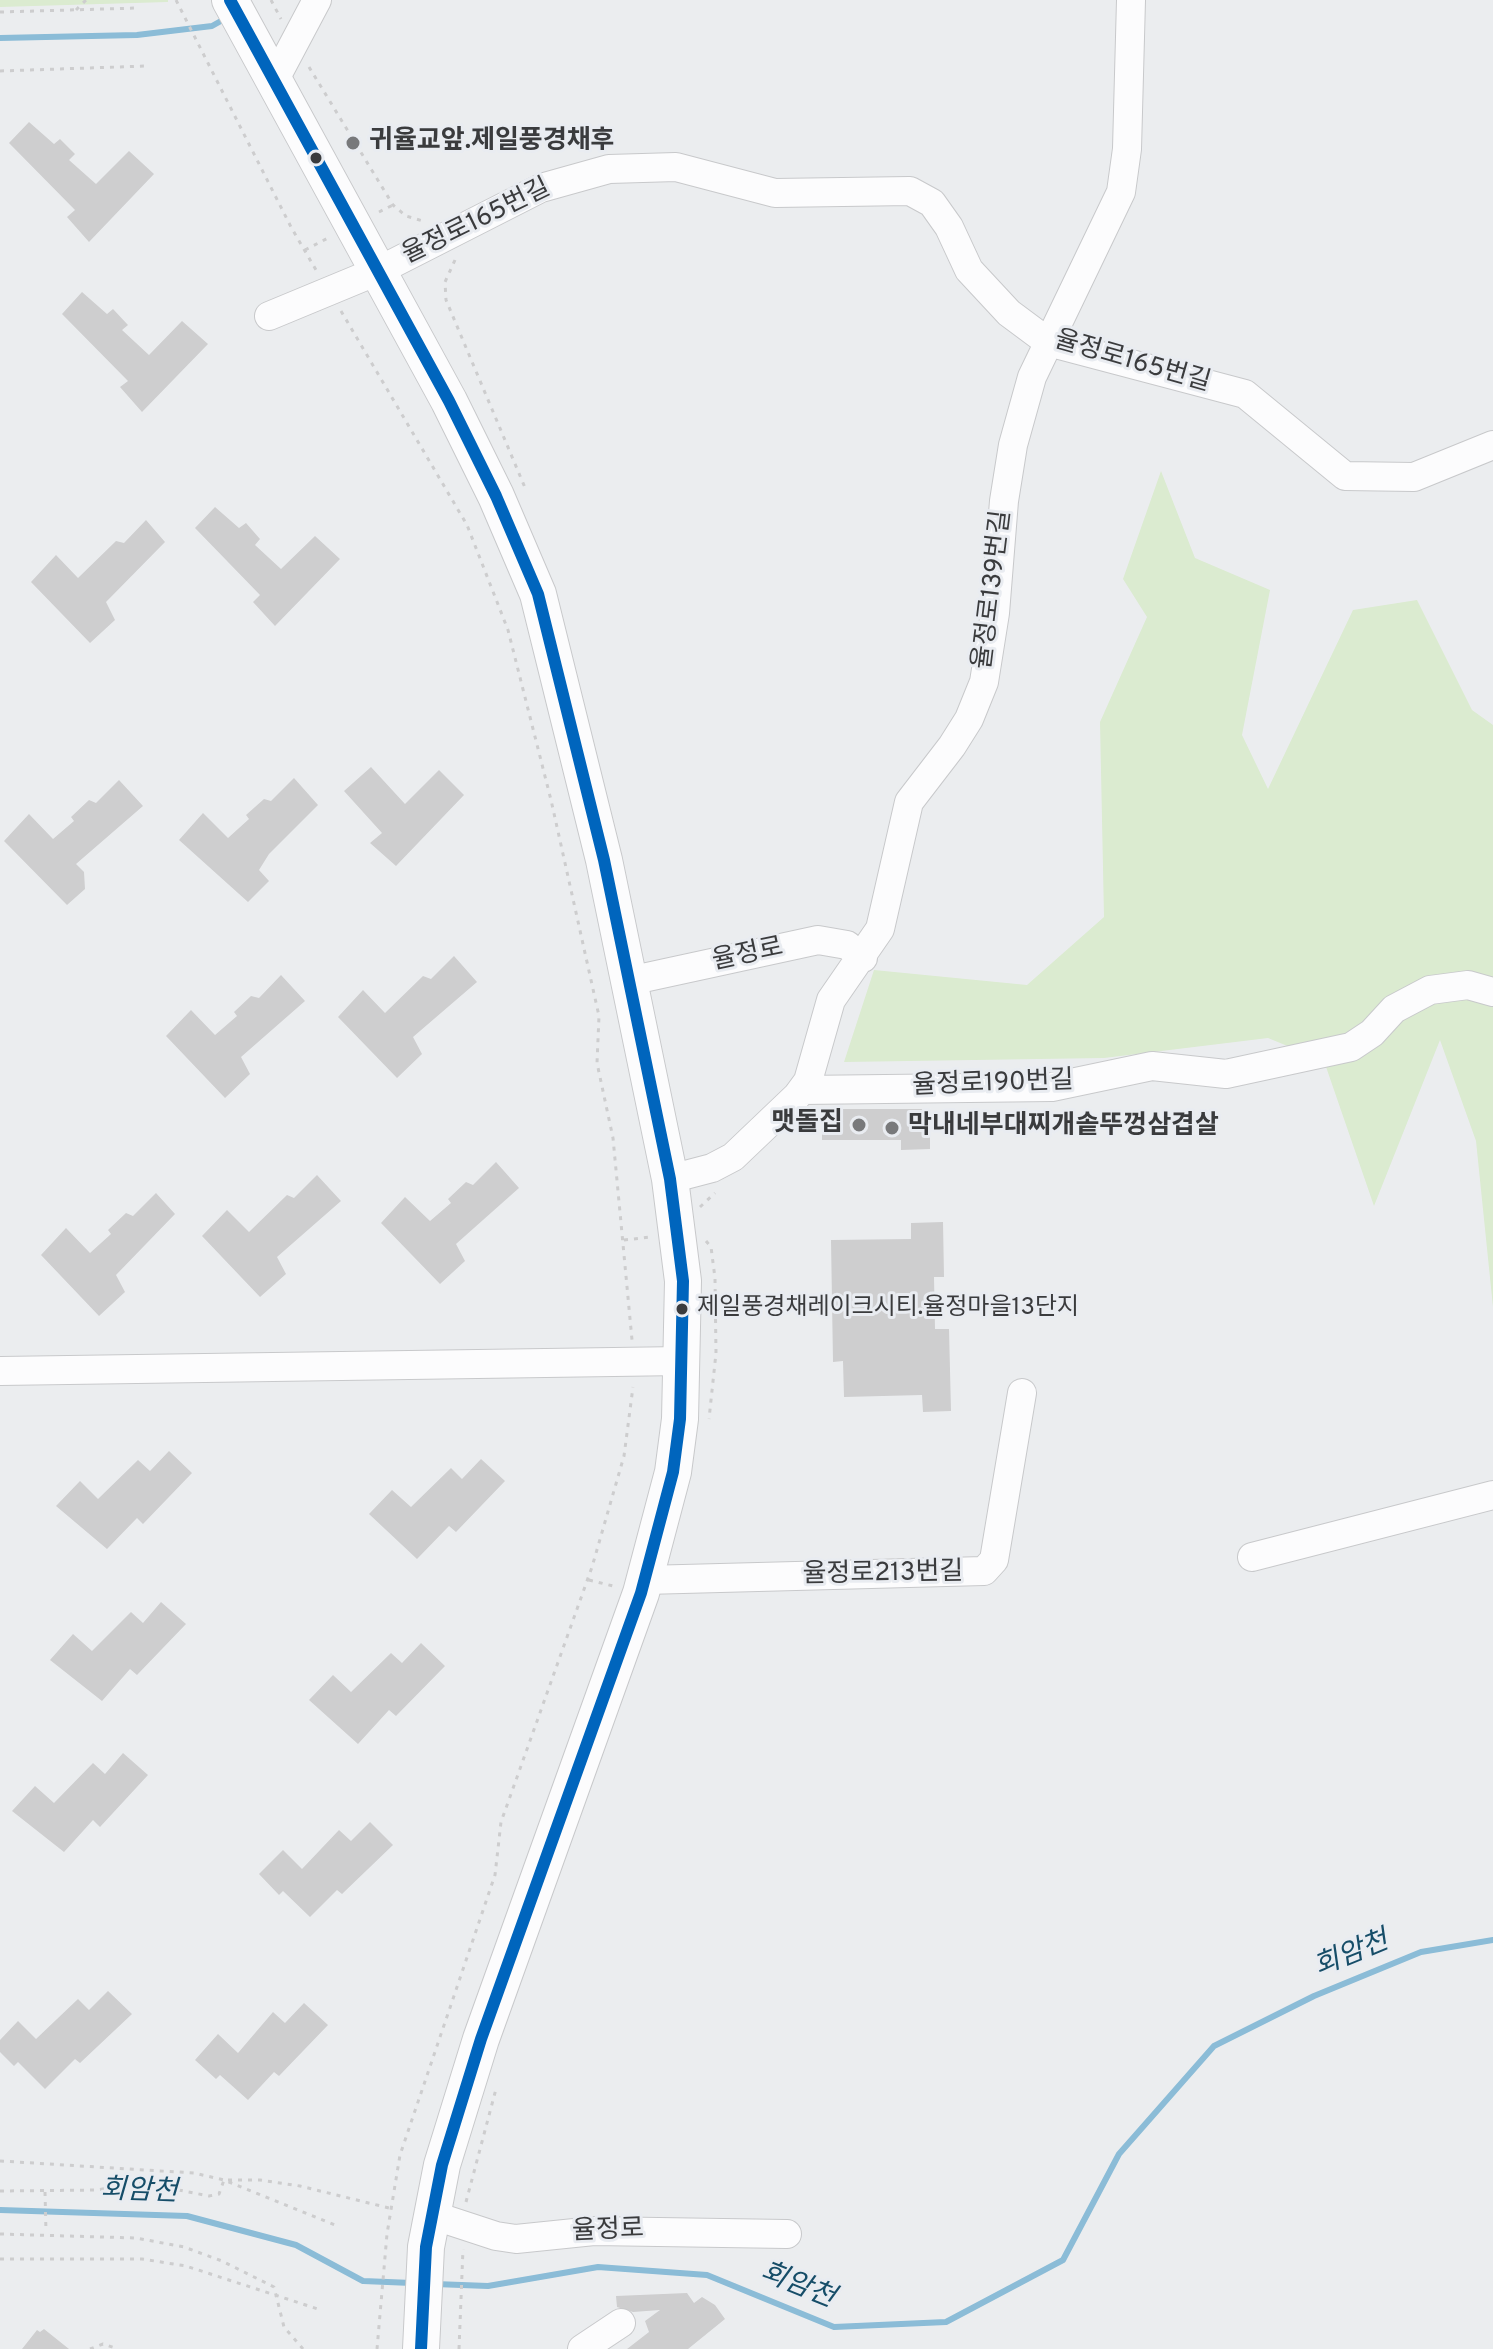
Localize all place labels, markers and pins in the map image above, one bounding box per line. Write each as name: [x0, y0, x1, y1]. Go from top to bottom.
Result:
place label: 귀율교앞.제일풍경채후: [369, 127, 615, 159]
marker: 귀율교앞.제일풍경채후: [344, 134, 362, 152]
unlabelled marker: [308, 150, 324, 166]
place label: 맷돌집: [771, 1109, 843, 1141]
place label: 막내네부대찌개솥뚜껑삼겹살: [908, 1112, 1219, 1144]
marker: 맷돌집: [850, 1116, 868, 1134]
marker: 막내네부대찌개솥뚜껑삼겹살: [883, 1119, 901, 1137]
place label: 제일풍경채레이크시티.율정마을13단지: [697, 1295, 1079, 1323]
marker: 제일풍경채레이크시티.율정마을13단지: [674, 1301, 690, 1317]

